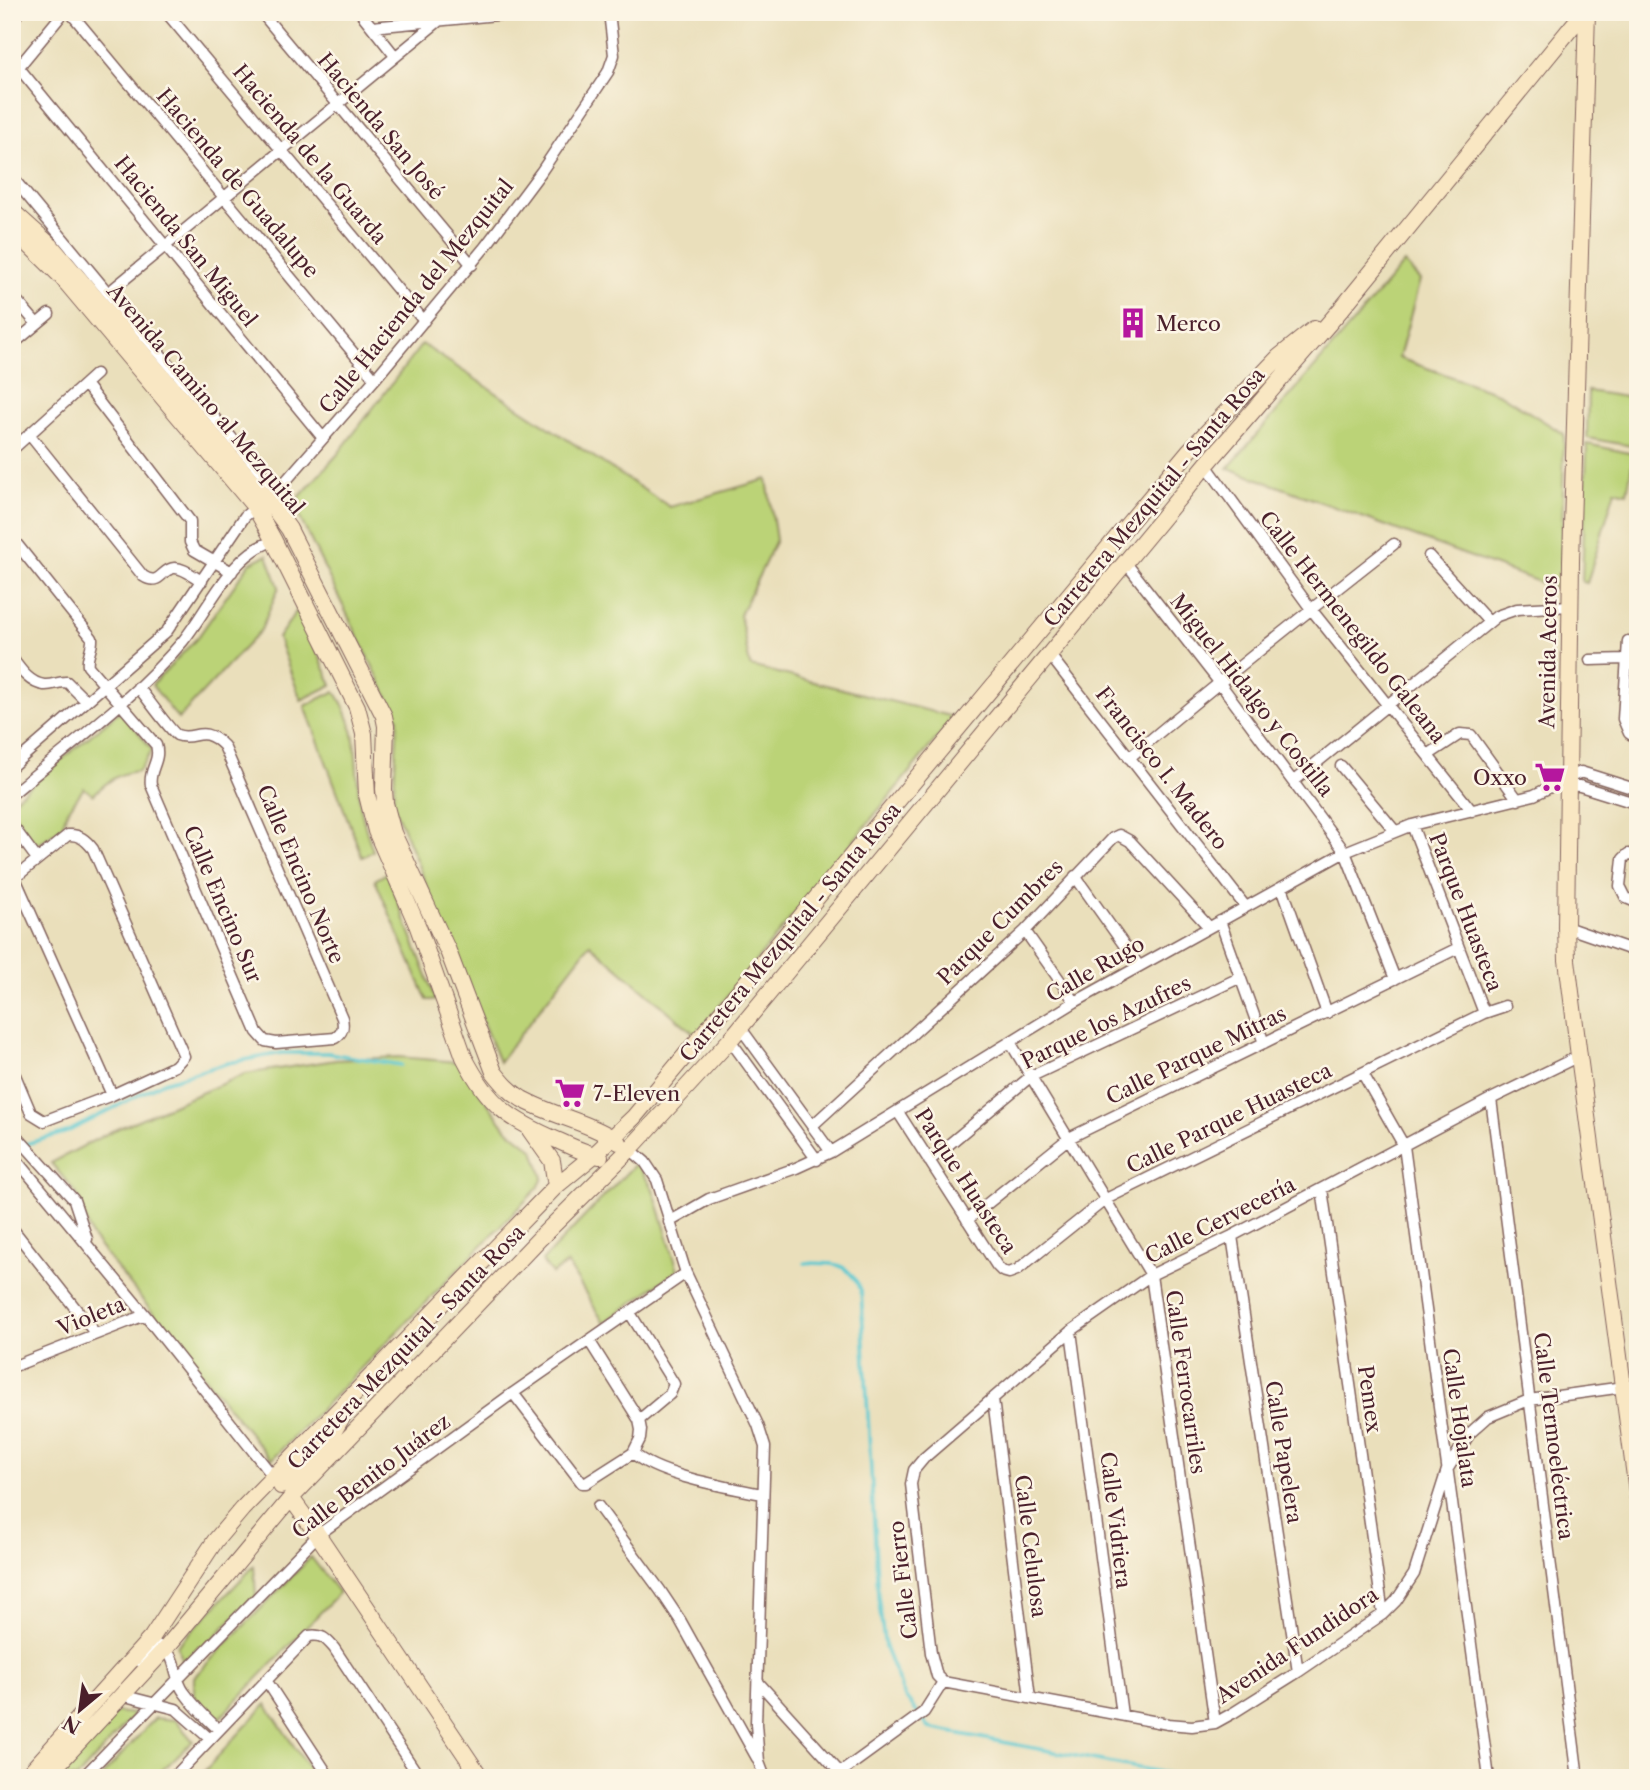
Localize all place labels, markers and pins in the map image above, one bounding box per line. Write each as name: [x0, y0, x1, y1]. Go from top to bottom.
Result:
building icon: Merco: [1116, 306, 1150, 340]
place label: Merco: [1156, 311, 1221, 336]
supermarket icon: Oxxo: [1533, 760, 1567, 794]
place label: Oxxo: [1473, 765, 1527, 790]
supermarket icon: 7-Eleven: [553, 1076, 587, 1110]
place label: 7-Eleven: [593, 1081, 680, 1106]

